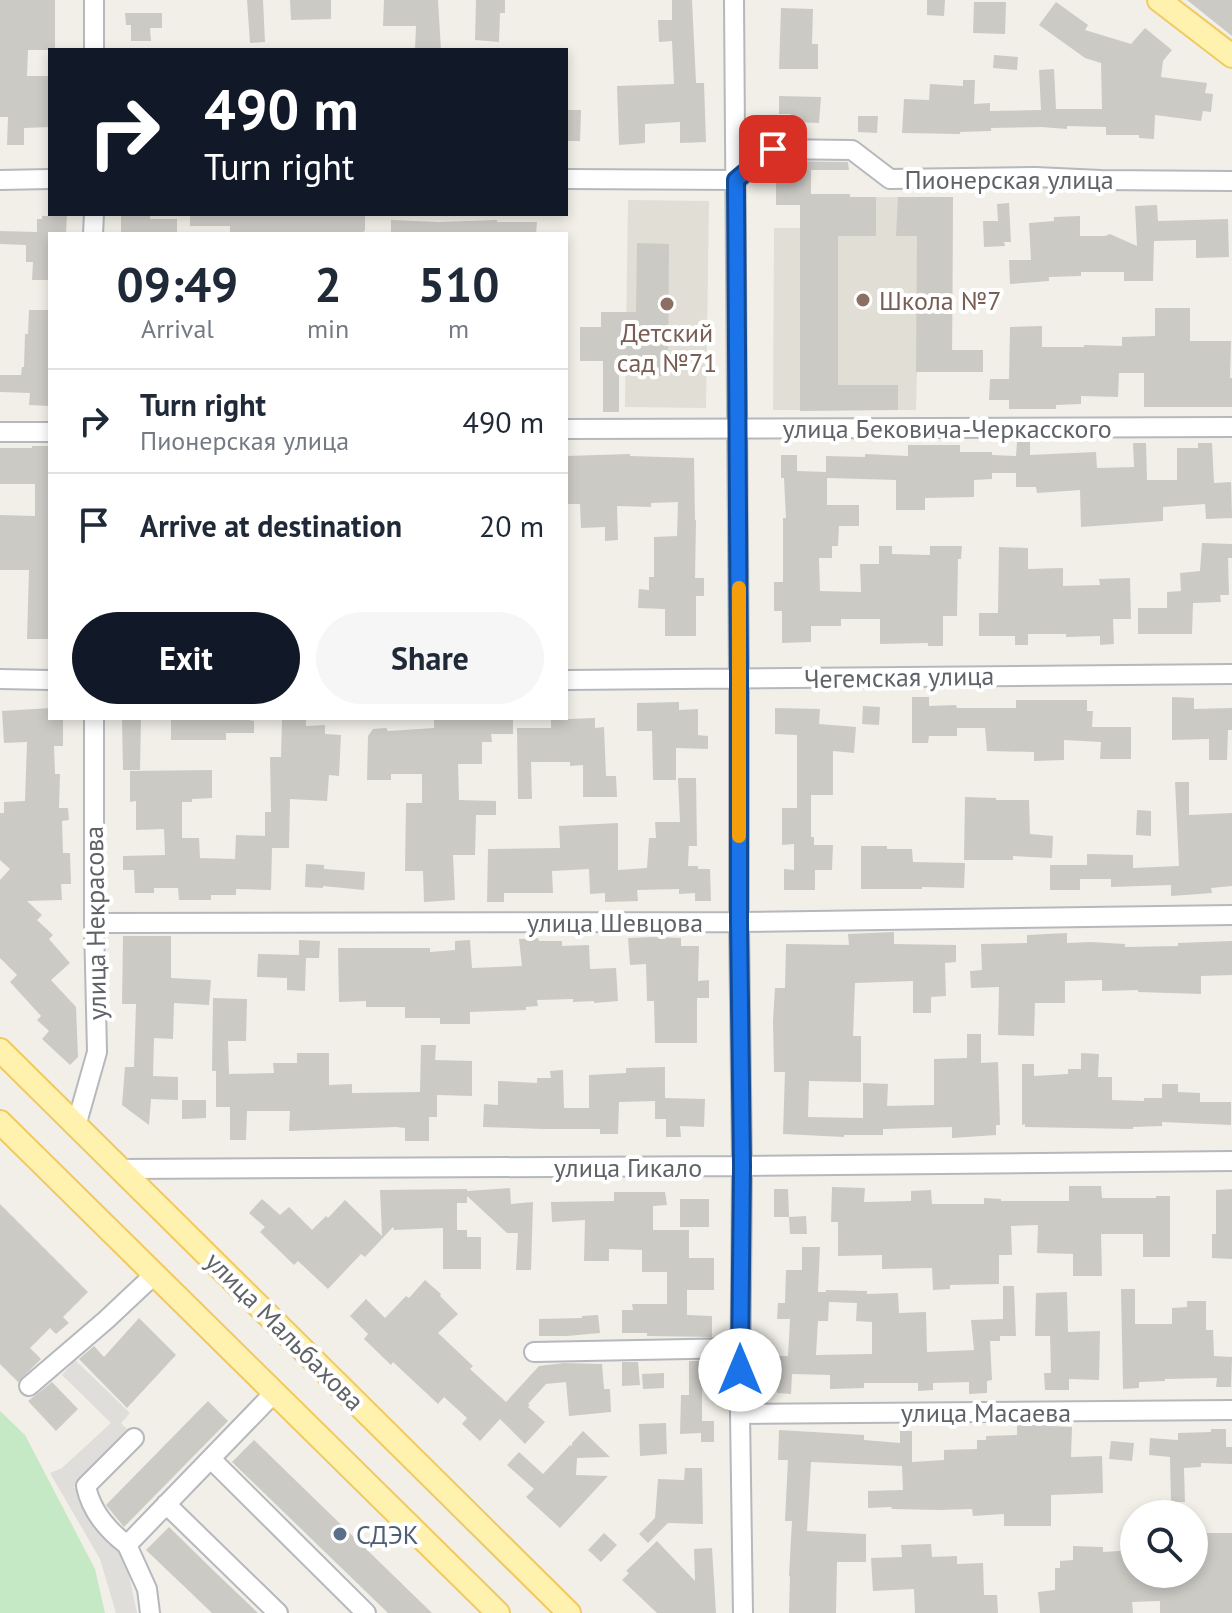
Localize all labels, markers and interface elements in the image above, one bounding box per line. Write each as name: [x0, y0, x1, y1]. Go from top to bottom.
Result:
text: 490 m: [204, 73, 359, 145]
icon: right: [72, 80, 176, 184]
pin: [739, 115, 807, 183]
icon: arrive: [751, 127, 795, 171]
text: Turn right: [204, 143, 354, 190]
street label: Пионерская улица: [904, 163, 1114, 196]
text: 09:49: [117, 253, 238, 315]
text: 2: [314, 253, 342, 315]
text: 510: [418, 253, 499, 315]
place label: Школа №7: [879, 284, 1001, 317]
marker: Школа №7: [854, 291, 872, 309]
marker: Детский сад №71: [658, 295, 676, 313]
text: Arrival: [141, 312, 214, 345]
text: min: [307, 312, 349, 345]
text: m: [448, 312, 469, 345]
place label: Детский сад №71: [617, 316, 717, 379]
text: Turn right: [140, 385, 266, 424]
icon: right: [72, 399, 116, 443]
text: 490 m: [463, 402, 544, 441]
street label: улица Бековича-Черкасского: [782, 412, 1112, 445]
text: Пионерская улица: [140, 424, 349, 457]
icon: arrive: [72, 503, 116, 547]
text: Arrive at destination: [140, 506, 402, 545]
text: 20 m: [479, 506, 544, 545]
button: Exit: [72, 612, 300, 704]
button: Share: [316, 612, 544, 704]
street label: Чегемская улица: [803, 659, 995, 695]
street label: улица Некрасова: [77, 826, 113, 1020]
street label: улица Шевцова: [527, 906, 703, 939]
street label: улица Гикало: [554, 1151, 702, 1184]
street label: улица Мальбахова: [199, 1245, 371, 1417]
position arrow: [698, 1328, 782, 1412]
street label: улица Масаева: [901, 1396, 1071, 1429]
map controls: [1120, 1500, 1208, 1588]
button: search: [1120, 1500, 1208, 1588]
place label: СДЭК: [356, 1518, 419, 1551]
marker: СДЭК: [331, 1525, 349, 1543]

